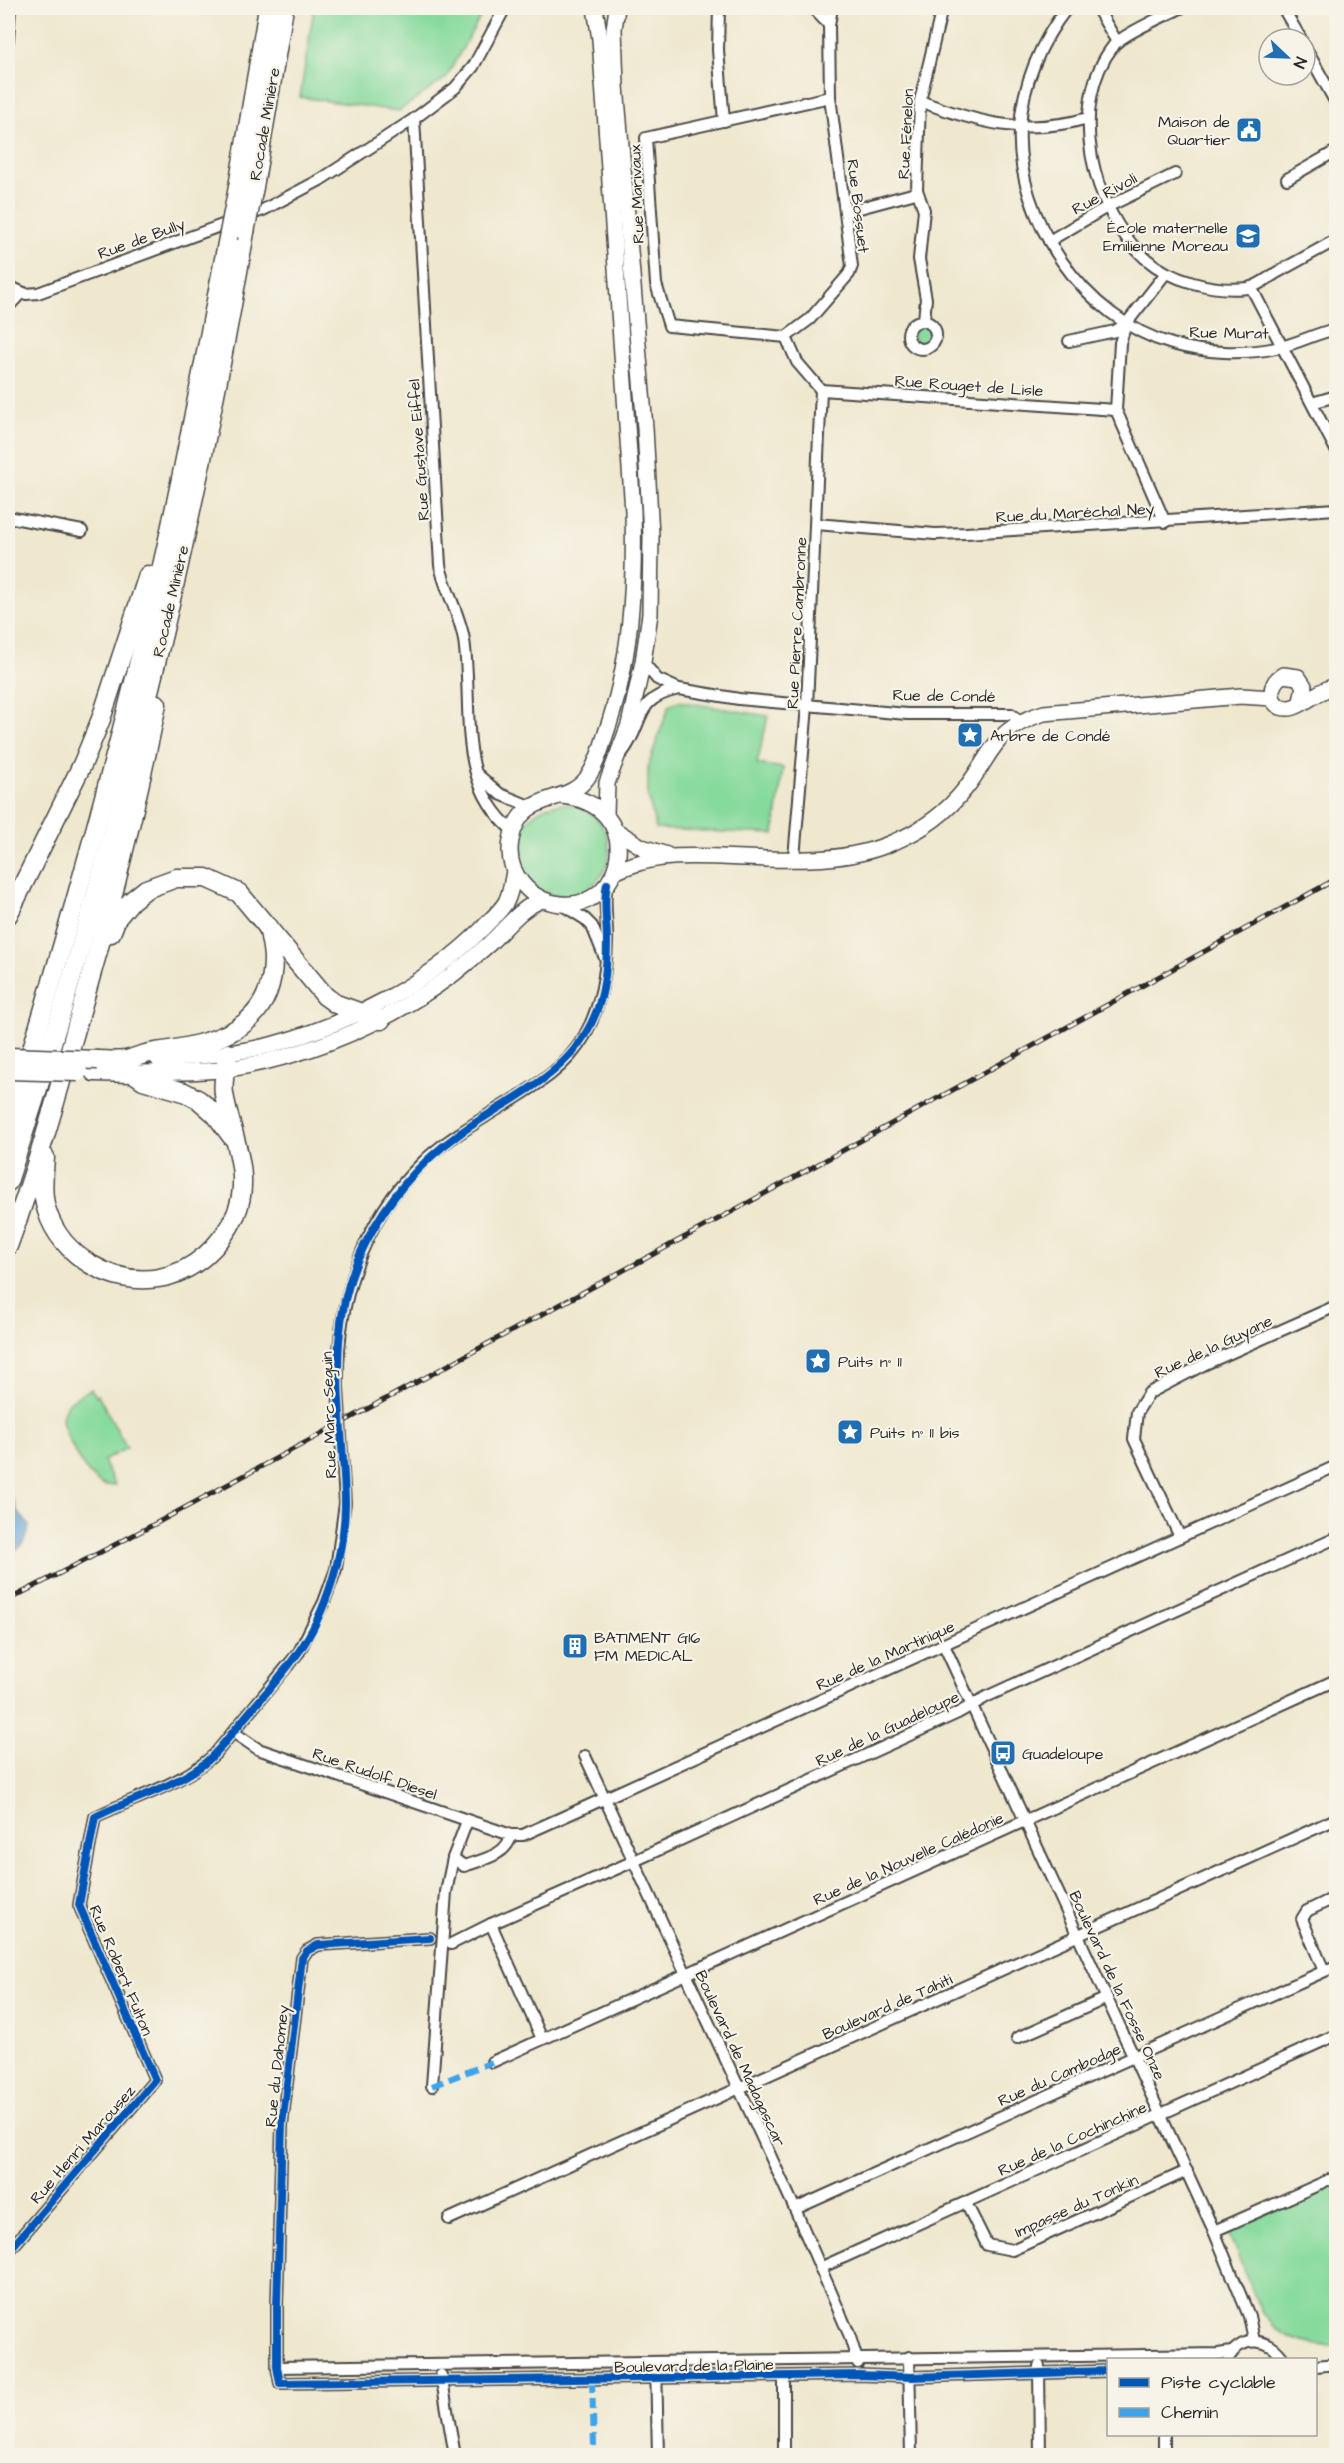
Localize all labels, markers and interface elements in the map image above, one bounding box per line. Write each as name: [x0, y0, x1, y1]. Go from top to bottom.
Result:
north arrow: [1257, 27, 1317, 87]
text: N: [1288, 54, 1312, 71]
street label: Rocade Minière: [244, 66, 286, 182]
street label: Rue Fénelon: [893, 88, 919, 180]
place label: Maison de Quartier: [1158, 111, 1230, 151]
public building icon: Maison de Quartier: [1234, 115, 1264, 145]
street label: Rue Marivaux: [624, 143, 650, 244]
street label: Rue Bossuet: [841, 158, 875, 255]
street label: Rue Rivoli: [1068, 167, 1141, 220]
street label: Rue de Bully: [95, 213, 188, 266]
place label: École maternelle Emilienne Moreau: [1103, 217, 1228, 257]
school or university icon: École maternelle Emilienne Moreau: [1233, 221, 1263, 251]
street label: Rue Murat: [1189, 321, 1269, 345]
street label: Rue Rouget de Lisle: [894, 370, 1044, 403]
street label: Rue Gustave Eiffel: [403, 378, 435, 521]
street label: Rue du Maréchal Ney: [995, 498, 1155, 529]
street label: Rue Pierre Cambronne: [782, 536, 813, 710]
street label: Rocade Minière: [147, 543, 195, 659]
street label: Rue de Condé: [892, 684, 996, 708]
place icon: Arbre de Condé: [955, 720, 985, 750]
place label: Arbre de Condé: [990, 725, 1111, 747]
street label: Rue de la Guyane: [1151, 1310, 1277, 1385]
place icon: Puits n° 11: [803, 1346, 833, 1376]
street label: Rue Marc Seguin: [316, 1351, 343, 1479]
place label: Puits n° 11: [838, 1351, 902, 1373]
place icon: Puits n° 11 bis: [835, 1417, 865, 1447]
place label: Puits n° 11 bis: [870, 1422, 960, 1444]
street label: Rue de la Martinique: [813, 1615, 958, 1696]
place label: BATIMENT G16 FM MEDICAL: [594, 1627, 700, 1667]
building icon: BATIMENT G16 FM MEDICAL: [560, 1631, 590, 1661]
street label: Rue de la Guadeloupe: [812, 1686, 963, 1772]
bus stop icon: Guadeloupe: [988, 1738, 1018, 1768]
street label: Rue Rudolf Diesel: [309, 1742, 440, 1806]
place label: Guadeloupe: [1022, 1743, 1104, 1765]
street label: Rue de la Nouvelle Calédonie: [810, 1807, 1007, 1911]
street label: Boulevard de la Fosse Onze: [1064, 1887, 1171, 2084]
street label: Rue Robert Fulton: [84, 1902, 158, 2039]
street label: Boulevard de Madagascar: [689, 1967, 791, 2151]
street label: Boulevard de Tahiti: [819, 1968, 956, 2045]
street label: Rue du Dahomey: [260, 2004, 295, 2128]
street label: Rue du Cambodge: [994, 2038, 1125, 2113]
street label: Rue Henri Marousez: [25, 2081, 140, 2209]
street label: Rue de la Cochinchine: [994, 2096, 1151, 2182]
street label: Impasse du Tonkin: [1011, 2169, 1142, 2243]
street label: Boulevard de la Plaine: [614, 2354, 774, 2378]
legend: [1107, 2358, 1317, 2436]
text: Piste cyclable: [1161, 2370, 1276, 2396]
text: Chemin: [1161, 2400, 1218, 2425]

